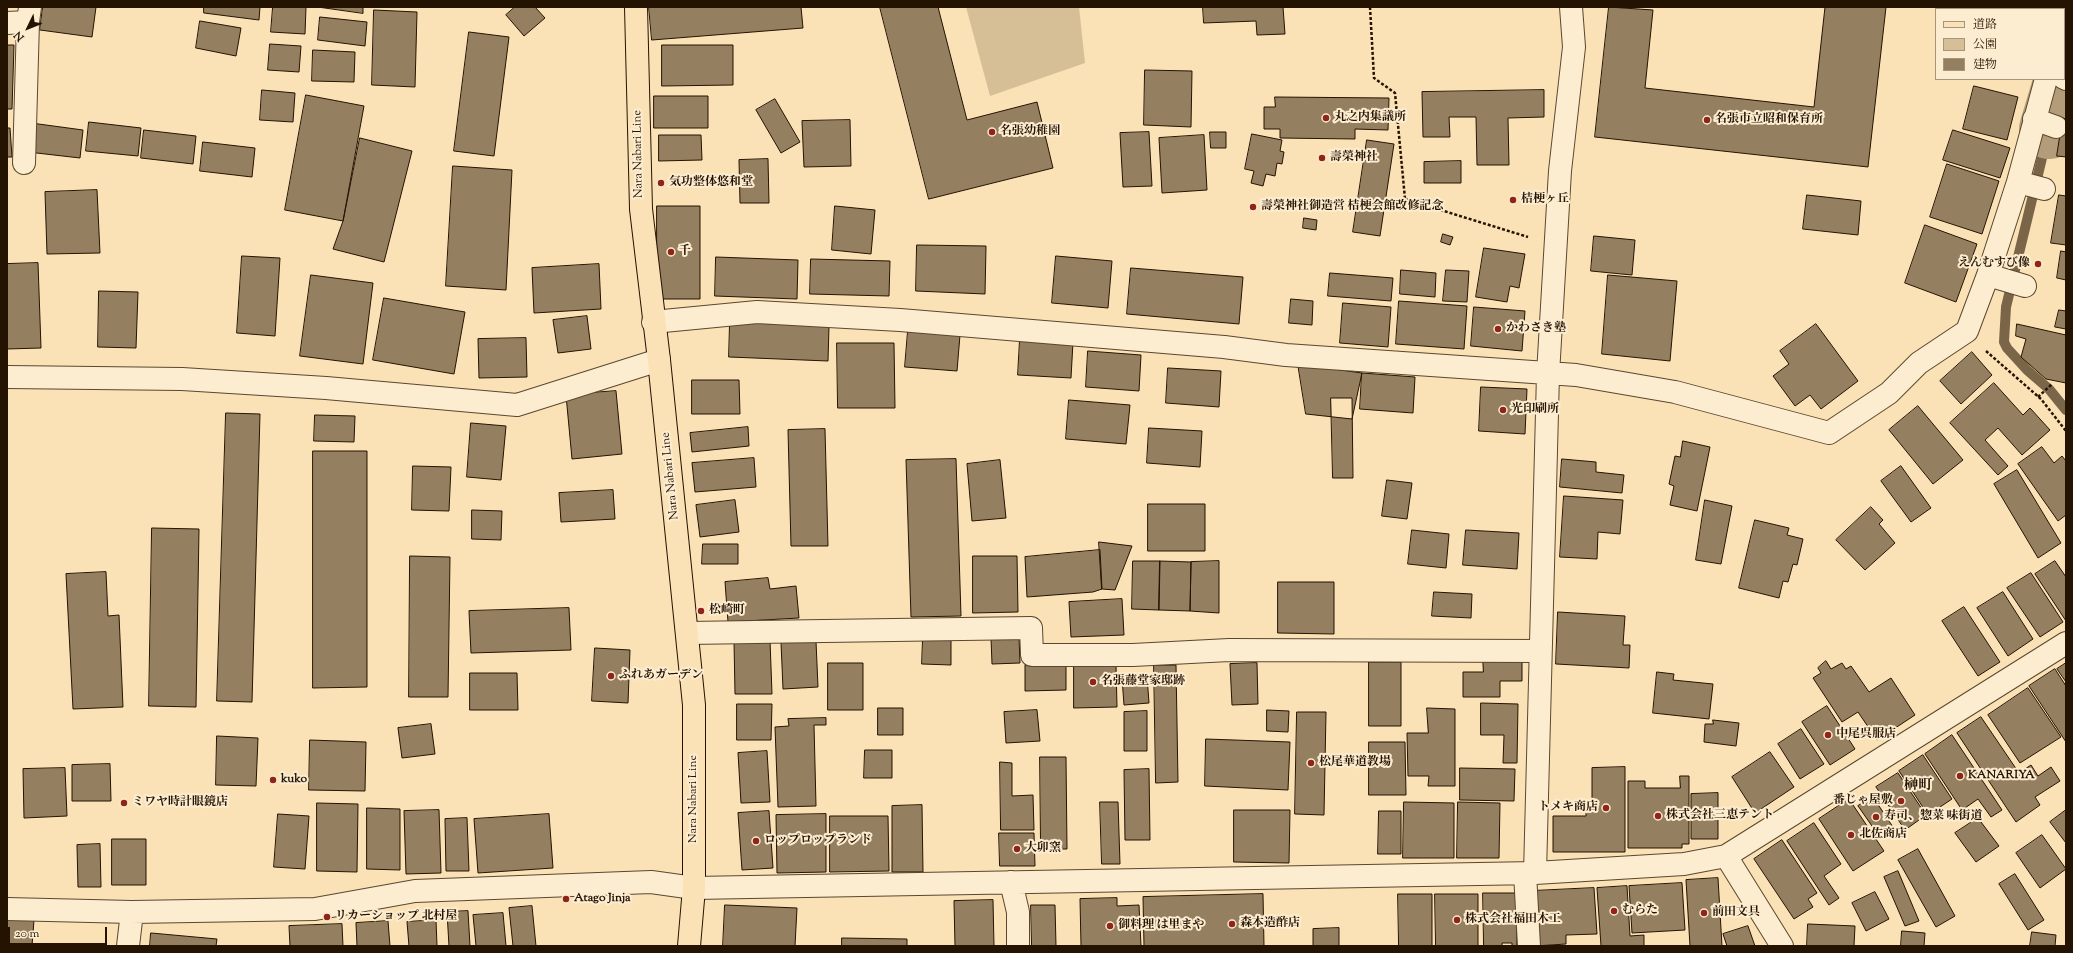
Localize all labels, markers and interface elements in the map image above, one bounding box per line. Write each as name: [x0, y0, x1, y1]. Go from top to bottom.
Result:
north arrow: [8, 8, 48, 48]
legend: [1935, 8, 2065, 80]
text: 道路: [1973, 16, 1997, 34]
text: N: [10, 28, 28, 45]
text: 公園: [1973, 36, 1997, 54]
text: 建物: [1973, 56, 1997, 74]
street label: Nara Nabari Line: [631, 110, 647, 198]
place label: 丸之内集議所: [1334, 111, 1406, 125]
marker: 丸之内集議所: [1321, 113, 1331, 123]
place label: 名張市立昭和保育所: [1715, 113, 1823, 127]
marker: 名張市立昭和保育所: [1702, 115, 1712, 125]
place label: 名張幼稚園: [1000, 125, 1060, 139]
marker: 名張幼稚園: [987, 127, 997, 137]
place label: 壽榮神社: [1330, 151, 1378, 165]
marker: 壽榮神社: [1317, 153, 1327, 163]
place label: 気功整体悠和堂: [669, 176, 753, 190]
marker: 気功整体悠和堂: [656, 178, 666, 188]
place label: 桔梗ヶ丘: [1521, 193, 1569, 207]
marker: 桔梗ヶ丘: [1508, 195, 1518, 205]
place label: 壽榮神社御造営 桔梗会館改修記念: [1261, 200, 1444, 214]
marker: 壽榮神社御造営 桔梗会館改修記念: [1248, 202, 1258, 212]
place label: 千: [679, 245, 691, 259]
marker: 千: [666, 247, 676, 257]
place label: えんむすび像: [1958, 257, 2030, 271]
marker: えんむすび像: [2033, 259, 2043, 269]
place label: かわさき塾: [1506, 322, 1566, 336]
marker: かわさき塾: [1493, 324, 1503, 334]
place label: 光印刷所: [1511, 403, 1559, 417]
marker: 光印刷所: [1498, 405, 1508, 415]
street label: Nara Nabari Line: [659, 431, 683, 521]
place label: 松崎町: [709, 604, 745, 618]
marker: 松崎町: [696, 606, 706, 616]
place label: ふれあガーデン: [619, 669, 703, 683]
marker: ふれあガーデン: [606, 671, 616, 681]
place label: 名張藤堂家邸跡: [1101, 675, 1185, 689]
marker: 名張藤堂家邸跡: [1088, 677, 1098, 687]
place label: 中尾呉服店: [1836, 728, 1896, 742]
marker: 中尾呉服店: [1823, 730, 1833, 740]
street label: Nara Nabari Line: [687, 755, 701, 843]
place label: 松尾華道教場: [1319, 756, 1391, 770]
marker: 松尾華道教場: [1306, 758, 1316, 768]
place label: KANARIYA: [1968, 769, 2035, 783]
marker: KANARIYA: [1955, 771, 1965, 781]
place label: kuko: [281, 773, 307, 787]
marker: kuko: [268, 775, 278, 785]
district label: 榊町: [1904, 779, 1932, 795]
place label: 番じゃ屋敷: [1833, 794, 1893, 808]
place label: ミワヤ時計眼鏡店: [132, 796, 228, 810]
marker: 番じゃ屋敷: [1896, 796, 1906, 806]
marker: ミワヤ時計眼鏡店: [119, 798, 129, 808]
place label: トメキ商店: [1538, 801, 1598, 815]
marker: トメキ商店: [1601, 803, 1611, 813]
place label: 株式会社三恵テント: [1666, 809, 1774, 823]
place label: 寿司、惣菜 味街道: [1884, 810, 1983, 824]
marker: 株式会社三恵テント: [1653, 811, 1663, 821]
marker: 寿司、惣菜 味街道: [1871, 812, 1881, 822]
place label: 北佐商店: [1859, 828, 1907, 842]
marker: 北佐商店: [1846, 830, 1856, 840]
place label: ロップロップランド: [764, 834, 872, 848]
marker: ロップロップランド: [751, 836, 761, 846]
place label: 大卯窯: [1025, 842, 1061, 856]
marker: 大卯窯: [1012, 844, 1022, 854]
place label: Atago Jinja: [574, 892, 631, 906]
marker: Atago Jinja: [561, 894, 571, 904]
place label: むらた: [1622, 904, 1658, 918]
marker: むらた: [1609, 906, 1619, 916]
place label: 前田文具: [1712, 906, 1760, 920]
marker: 前田文具: [1699, 908, 1709, 918]
place label: リカーショップ 北村屋: [335, 910, 458, 924]
marker: リカーショップ 北村屋: [322, 912, 332, 922]
place label: 株式会社福田木工: [1465, 913, 1561, 927]
marker: 株式会社福田木工: [1452, 915, 1462, 925]
place label: 森本造酢店: [1240, 917, 1300, 931]
scale bar: [10, 919, 109, 945]
place label: 御料理 は里まや: [1118, 919, 1205, 933]
marker: 森本造酢店: [1227, 919, 1237, 929]
marker: 御料理 は里まや: [1105, 921, 1115, 931]
text: 20 m: [15, 925, 39, 943]

